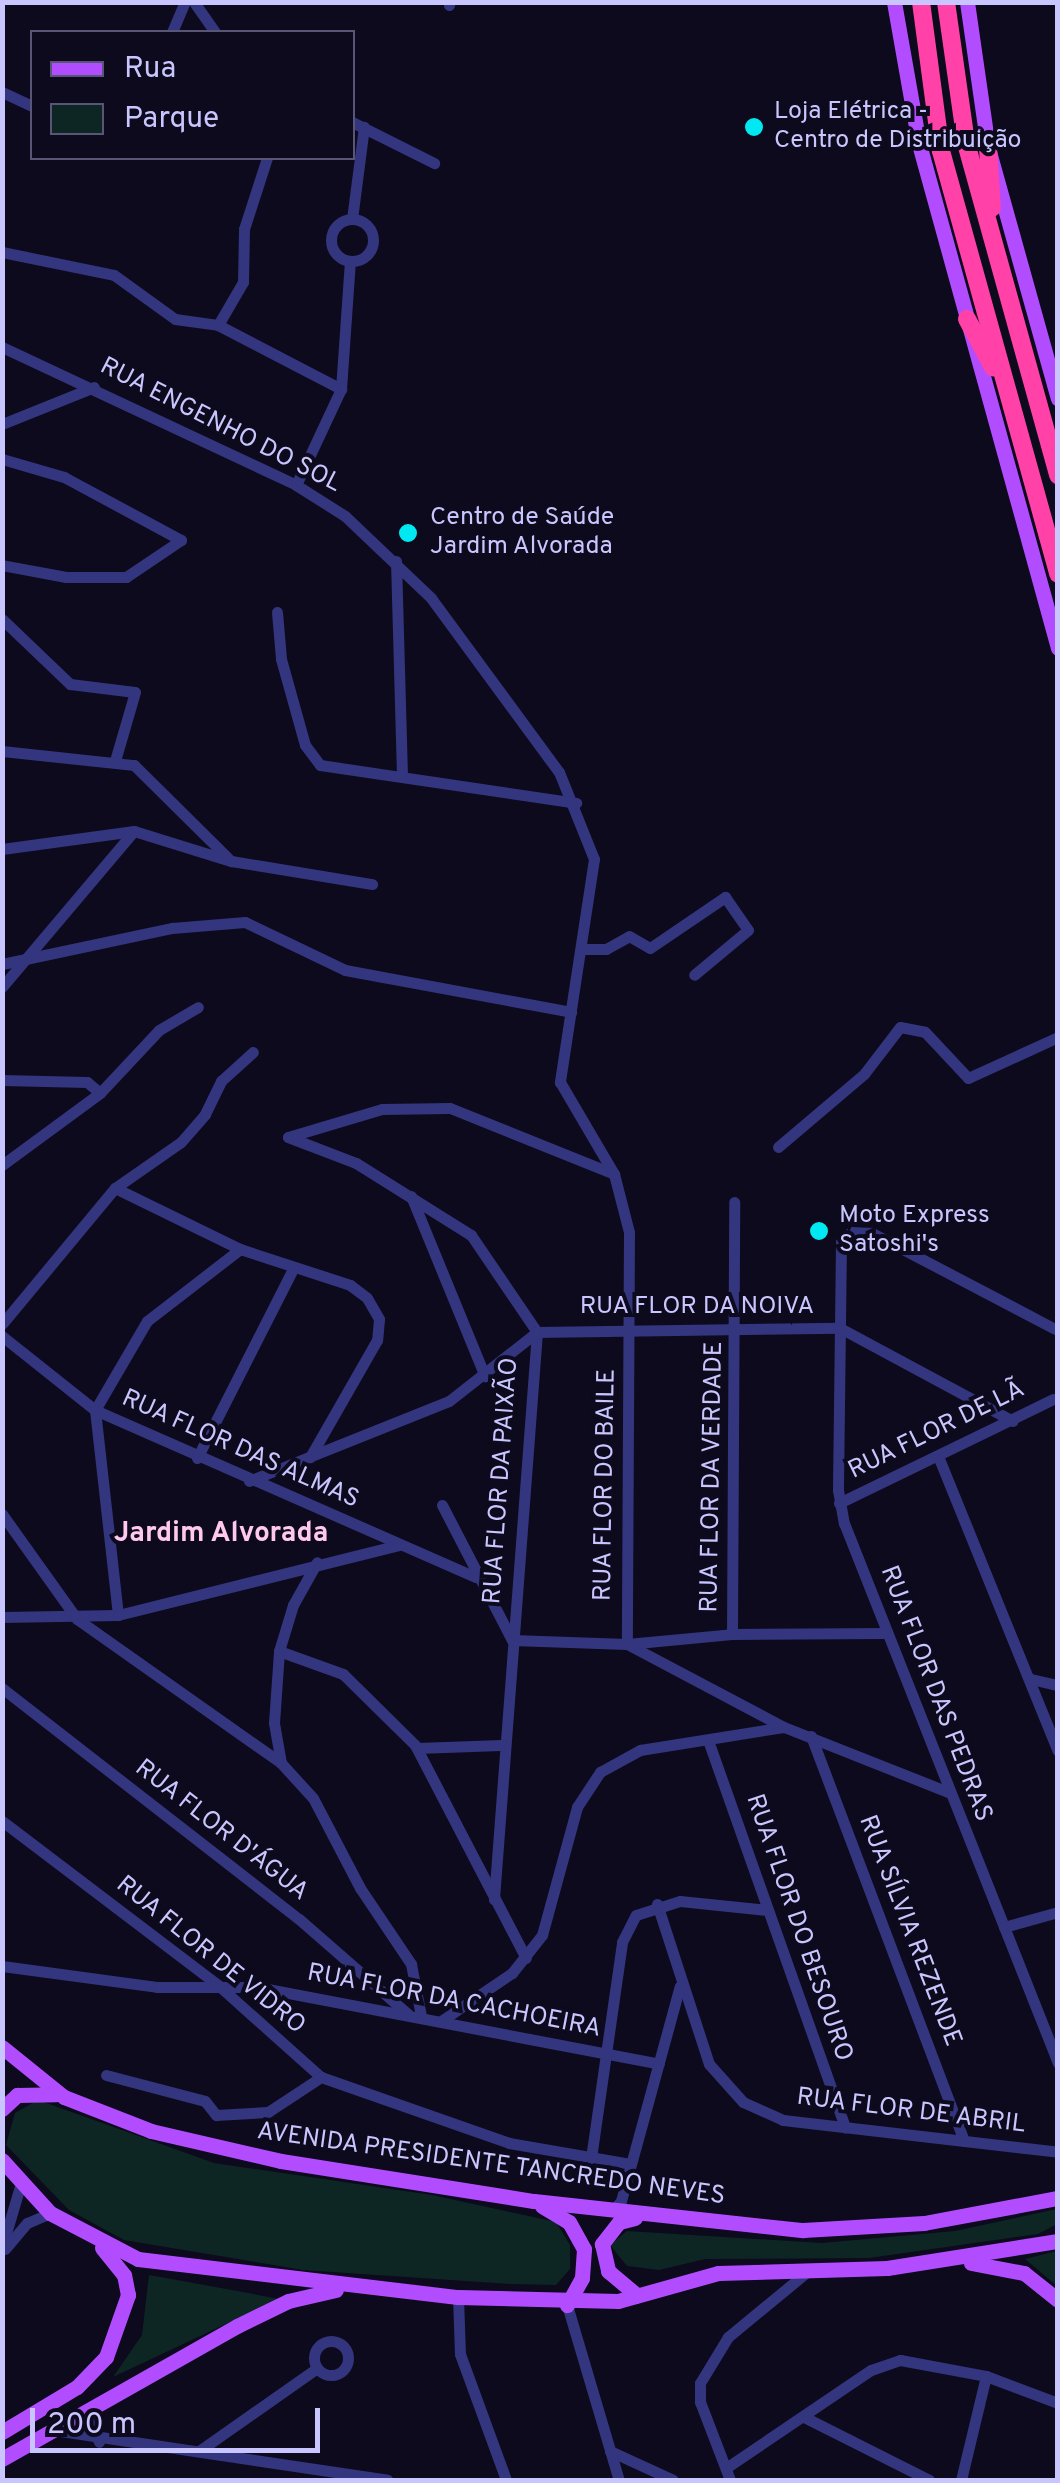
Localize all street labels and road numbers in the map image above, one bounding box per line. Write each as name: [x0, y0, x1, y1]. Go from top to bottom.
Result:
street label: RUA ENGENHO DO SOL: [94, 352, 346, 500]
street label: RUA FLOR DA NOIVA: [579, 1292, 815, 1322]
street label: RUA FLOR DA VERDADE: [696, 1340, 730, 1614]
street label: RUA FLOR DA PAIXÃO: [478, 1356, 526, 1606]
street label: RUA FLOR DO BAILE: [589, 1368, 623, 1602]
street label: RUA FLOR DE LÃ: [844, 1375, 1030, 1487]
street label: RUA FLOR DAS ALMAS: [116, 1384, 364, 1516]
street label: RUA FLOR DAS PEDRAS: [872, 1562, 998, 1826]
street label: RUA FLOR D'ÁGUA: [128, 1754, 314, 1908]
street label: RUA FLOR DO BESOURO: [738, 1790, 858, 2066]
street label: RUA SÍLVIA REZENDE: [851, 1810, 967, 2052]
street label: RUA FLOR DE VIDRO: [108, 1870, 312, 2042]
street label: RUA FLOR DA CACHOEIRA: [304, 1959, 604, 2045]
street label: RUA FLOR DE ABRIL: [794, 2083, 1028, 2141]
street label: AVENIDA PRESIDENTE TANCREDO NEVES: [254, 2117, 728, 2213]

